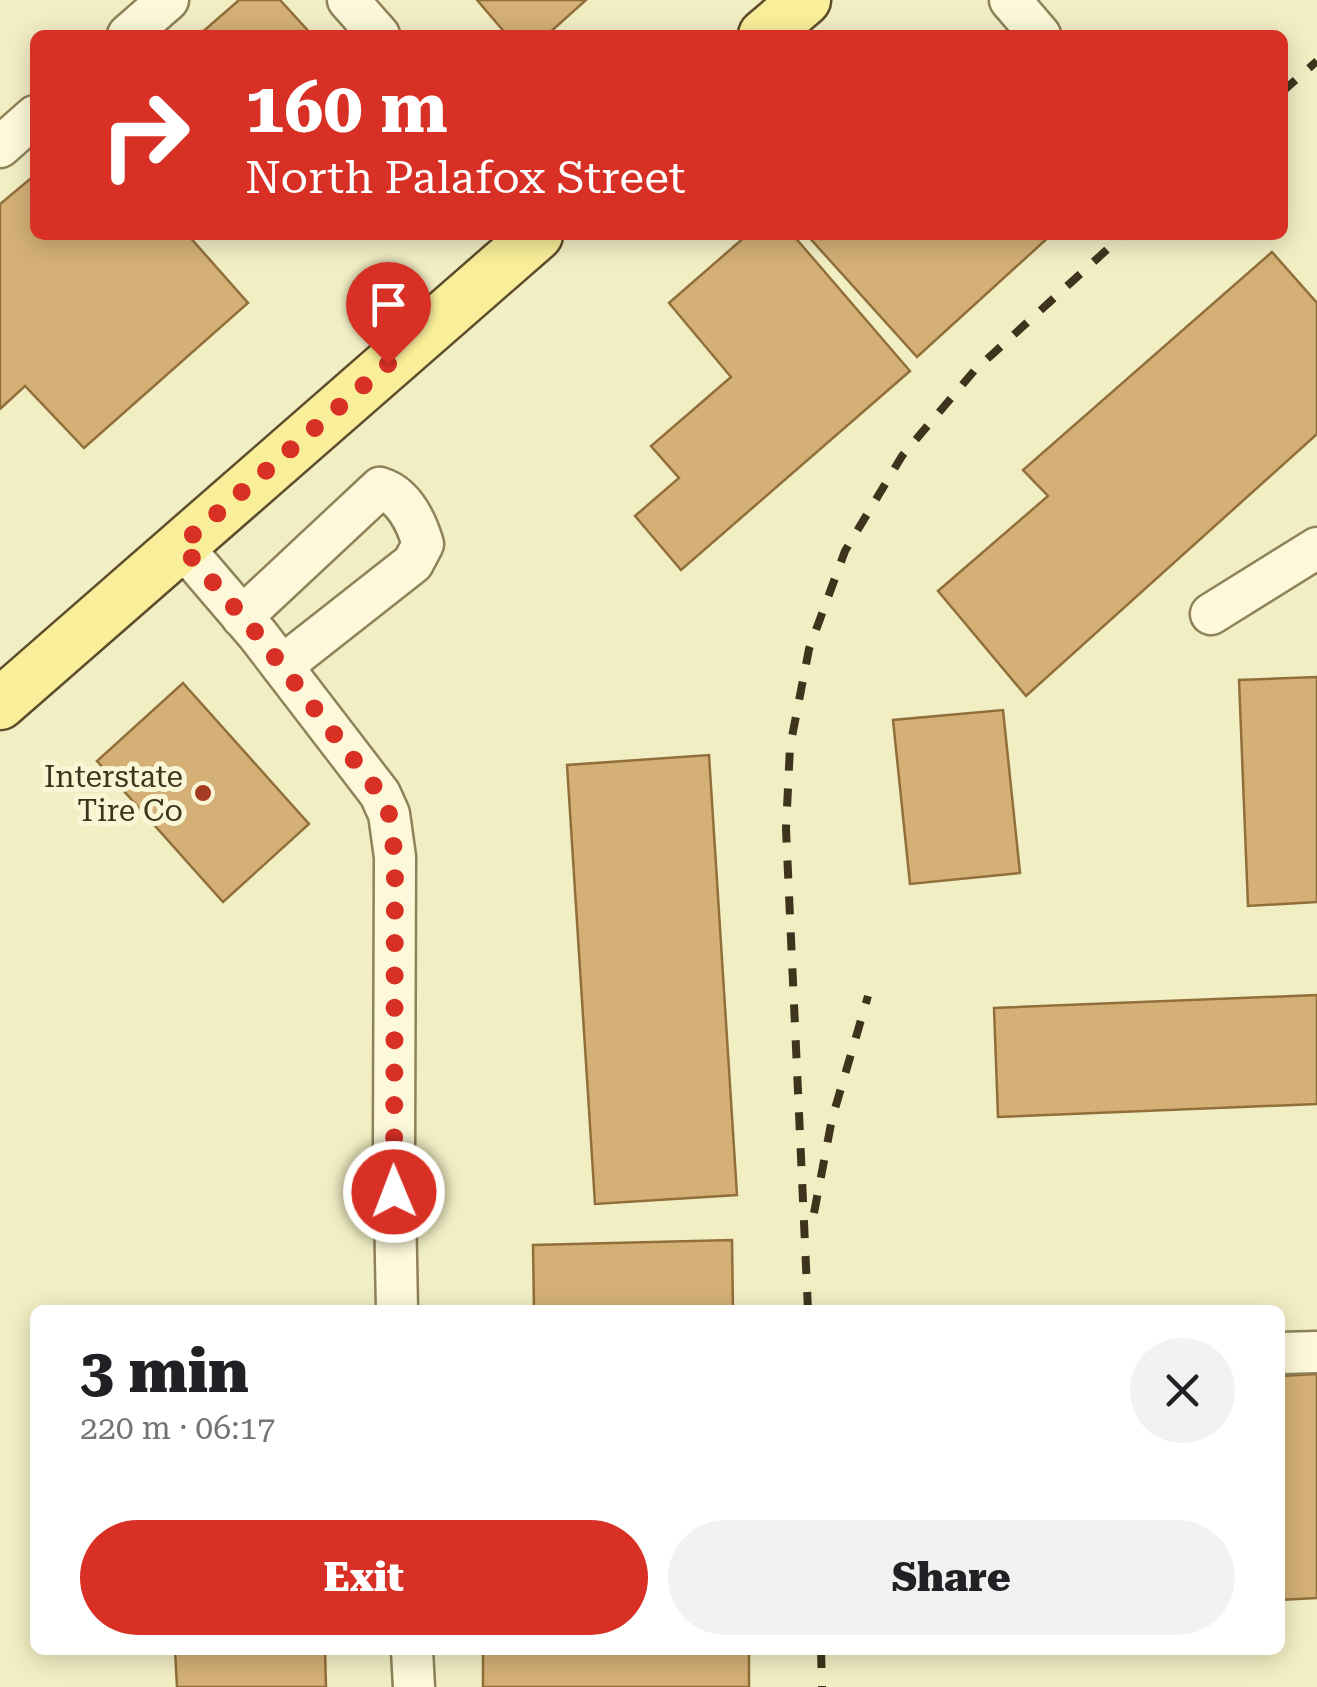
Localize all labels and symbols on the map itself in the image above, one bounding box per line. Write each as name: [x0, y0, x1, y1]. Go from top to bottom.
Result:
pin: [346, 262, 431, 365]
place label: Interstate Tire Co: [44, 759, 183, 828]
marker: Interstate Tire Co: [192, 782, 214, 804]
position arrow: [342, 1140, 446, 1244]

